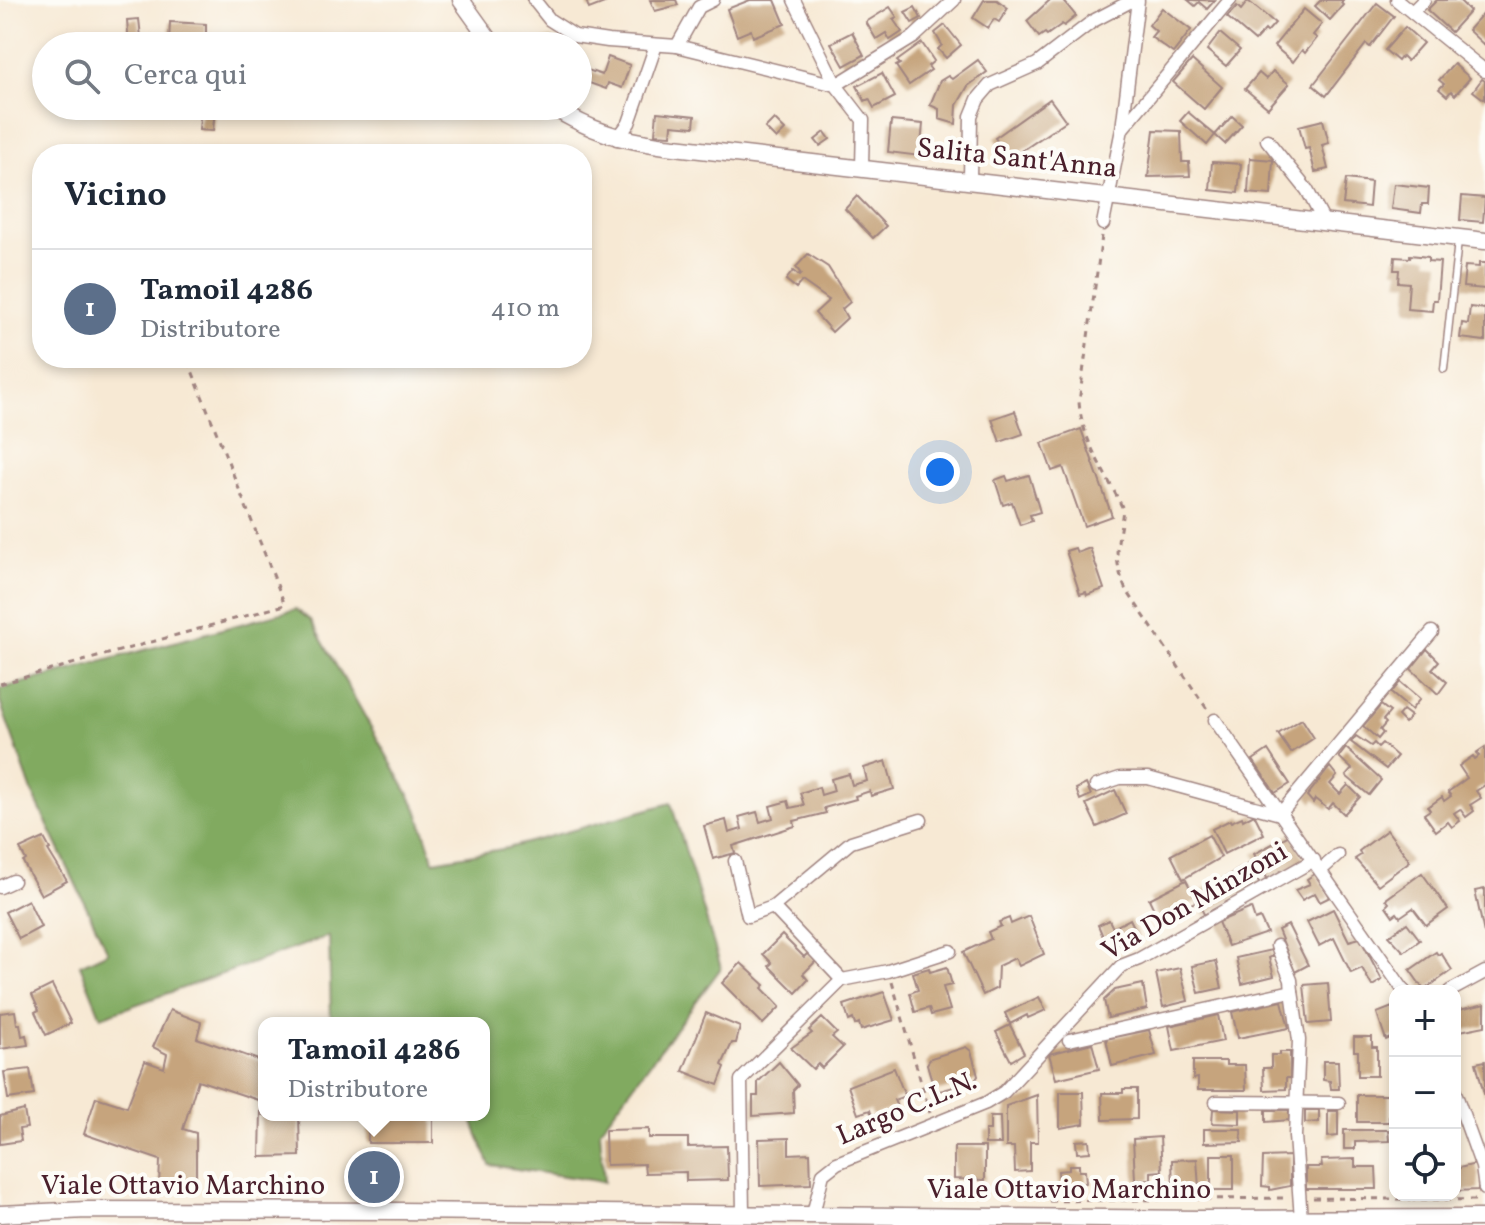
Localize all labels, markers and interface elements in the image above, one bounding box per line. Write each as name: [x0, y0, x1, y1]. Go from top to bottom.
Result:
search box: [32, 32, 592, 120]
icon: search: [60, 54, 104, 98]
text: Cerca qui: [124, 55, 247, 97]
street label: Salita Sant'Anna: [915, 129, 1119, 189]
text: Vicino: [64, 173, 167, 220]
text: Tamoil 4286: [140, 270, 313, 312]
text: 1: [85, 291, 95, 327]
text: 410 m: [491, 291, 560, 327]
text: Distributore: [140, 312, 281, 348]
your location: [920, 452, 960, 492]
street label: Via Don Minzoni: [1095, 833, 1295, 971]
map controls: [1389, 985, 1461, 1201]
button: +: [1389, 985, 1461, 1057]
popup: [258, 1017, 490, 1121]
text: Tamoil 4286: [288, 1030, 460, 1072]
button: −: [1389, 1057, 1461, 1129]
street label: Largo C.L.N.: [831, 1062, 983, 1156]
text: Distributore: [288, 1072, 428, 1108]
button: locate: [1389, 1129, 1461, 1201]
pin: 1: [348, 1147, 400, 1207]
street label: Viale Ottavio Marchino: [41, 1167, 325, 1206]
street label: Viale Ottavio Marchino: [927, 1171, 1211, 1210]

